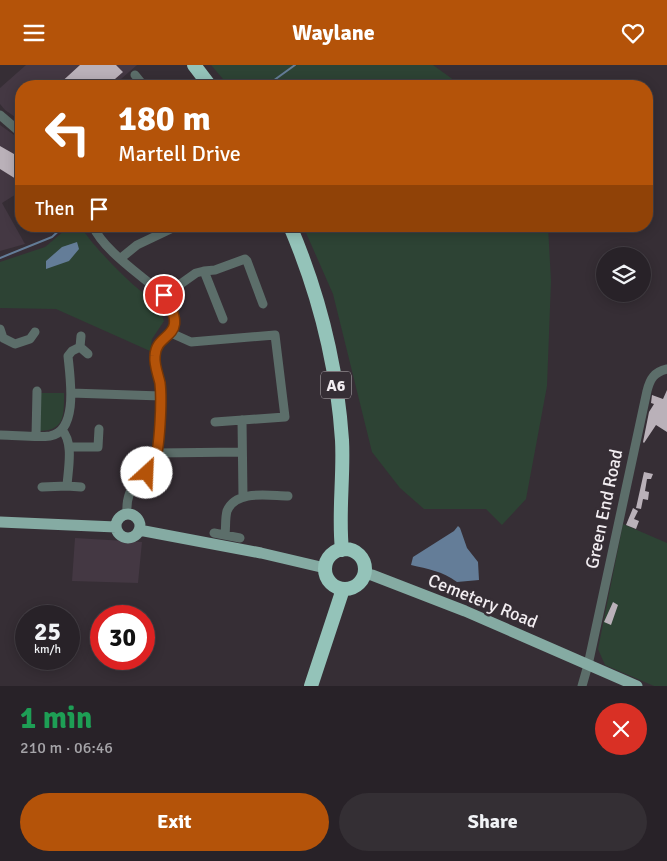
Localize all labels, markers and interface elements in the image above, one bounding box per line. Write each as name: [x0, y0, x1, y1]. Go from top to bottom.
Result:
icon: menu: [20, 19, 48, 47]
text: Waylane: [292, 19, 375, 46]
icon: heart: [619, 19, 647, 47]
text: 180 m: [118, 97, 211, 140]
icon: left: [35, 100, 100, 165]
text: Martell Drive: [118, 140, 241, 167]
icon: arrive: [85, 195, 113, 223]
text: Then: [35, 197, 75, 221]
map controls: [596, 247, 651, 302]
button: layers: [596, 247, 651, 302]
pin: [143, 274, 185, 316]
icon: arrive: [150, 281, 178, 309]
road number: A6: [321, 371, 351, 399]
position arrow: [120, 446, 172, 498]
street label: Green End Road: [581, 447, 627, 571]
street label: Cemetery Road: [425, 569, 541, 633]
speed limit sign: 30: [90, 605, 155, 670]
text: 25: [34, 616, 61, 647]
text: km/h: [34, 642, 61, 657]
text: 1 min: [20, 700, 92, 737]
button: close: [595, 703, 647, 755]
text: 210 m · 06:46: [20, 738, 113, 758]
button: Exit: [20, 793, 329, 851]
button: Share: [339, 793, 647, 851]

